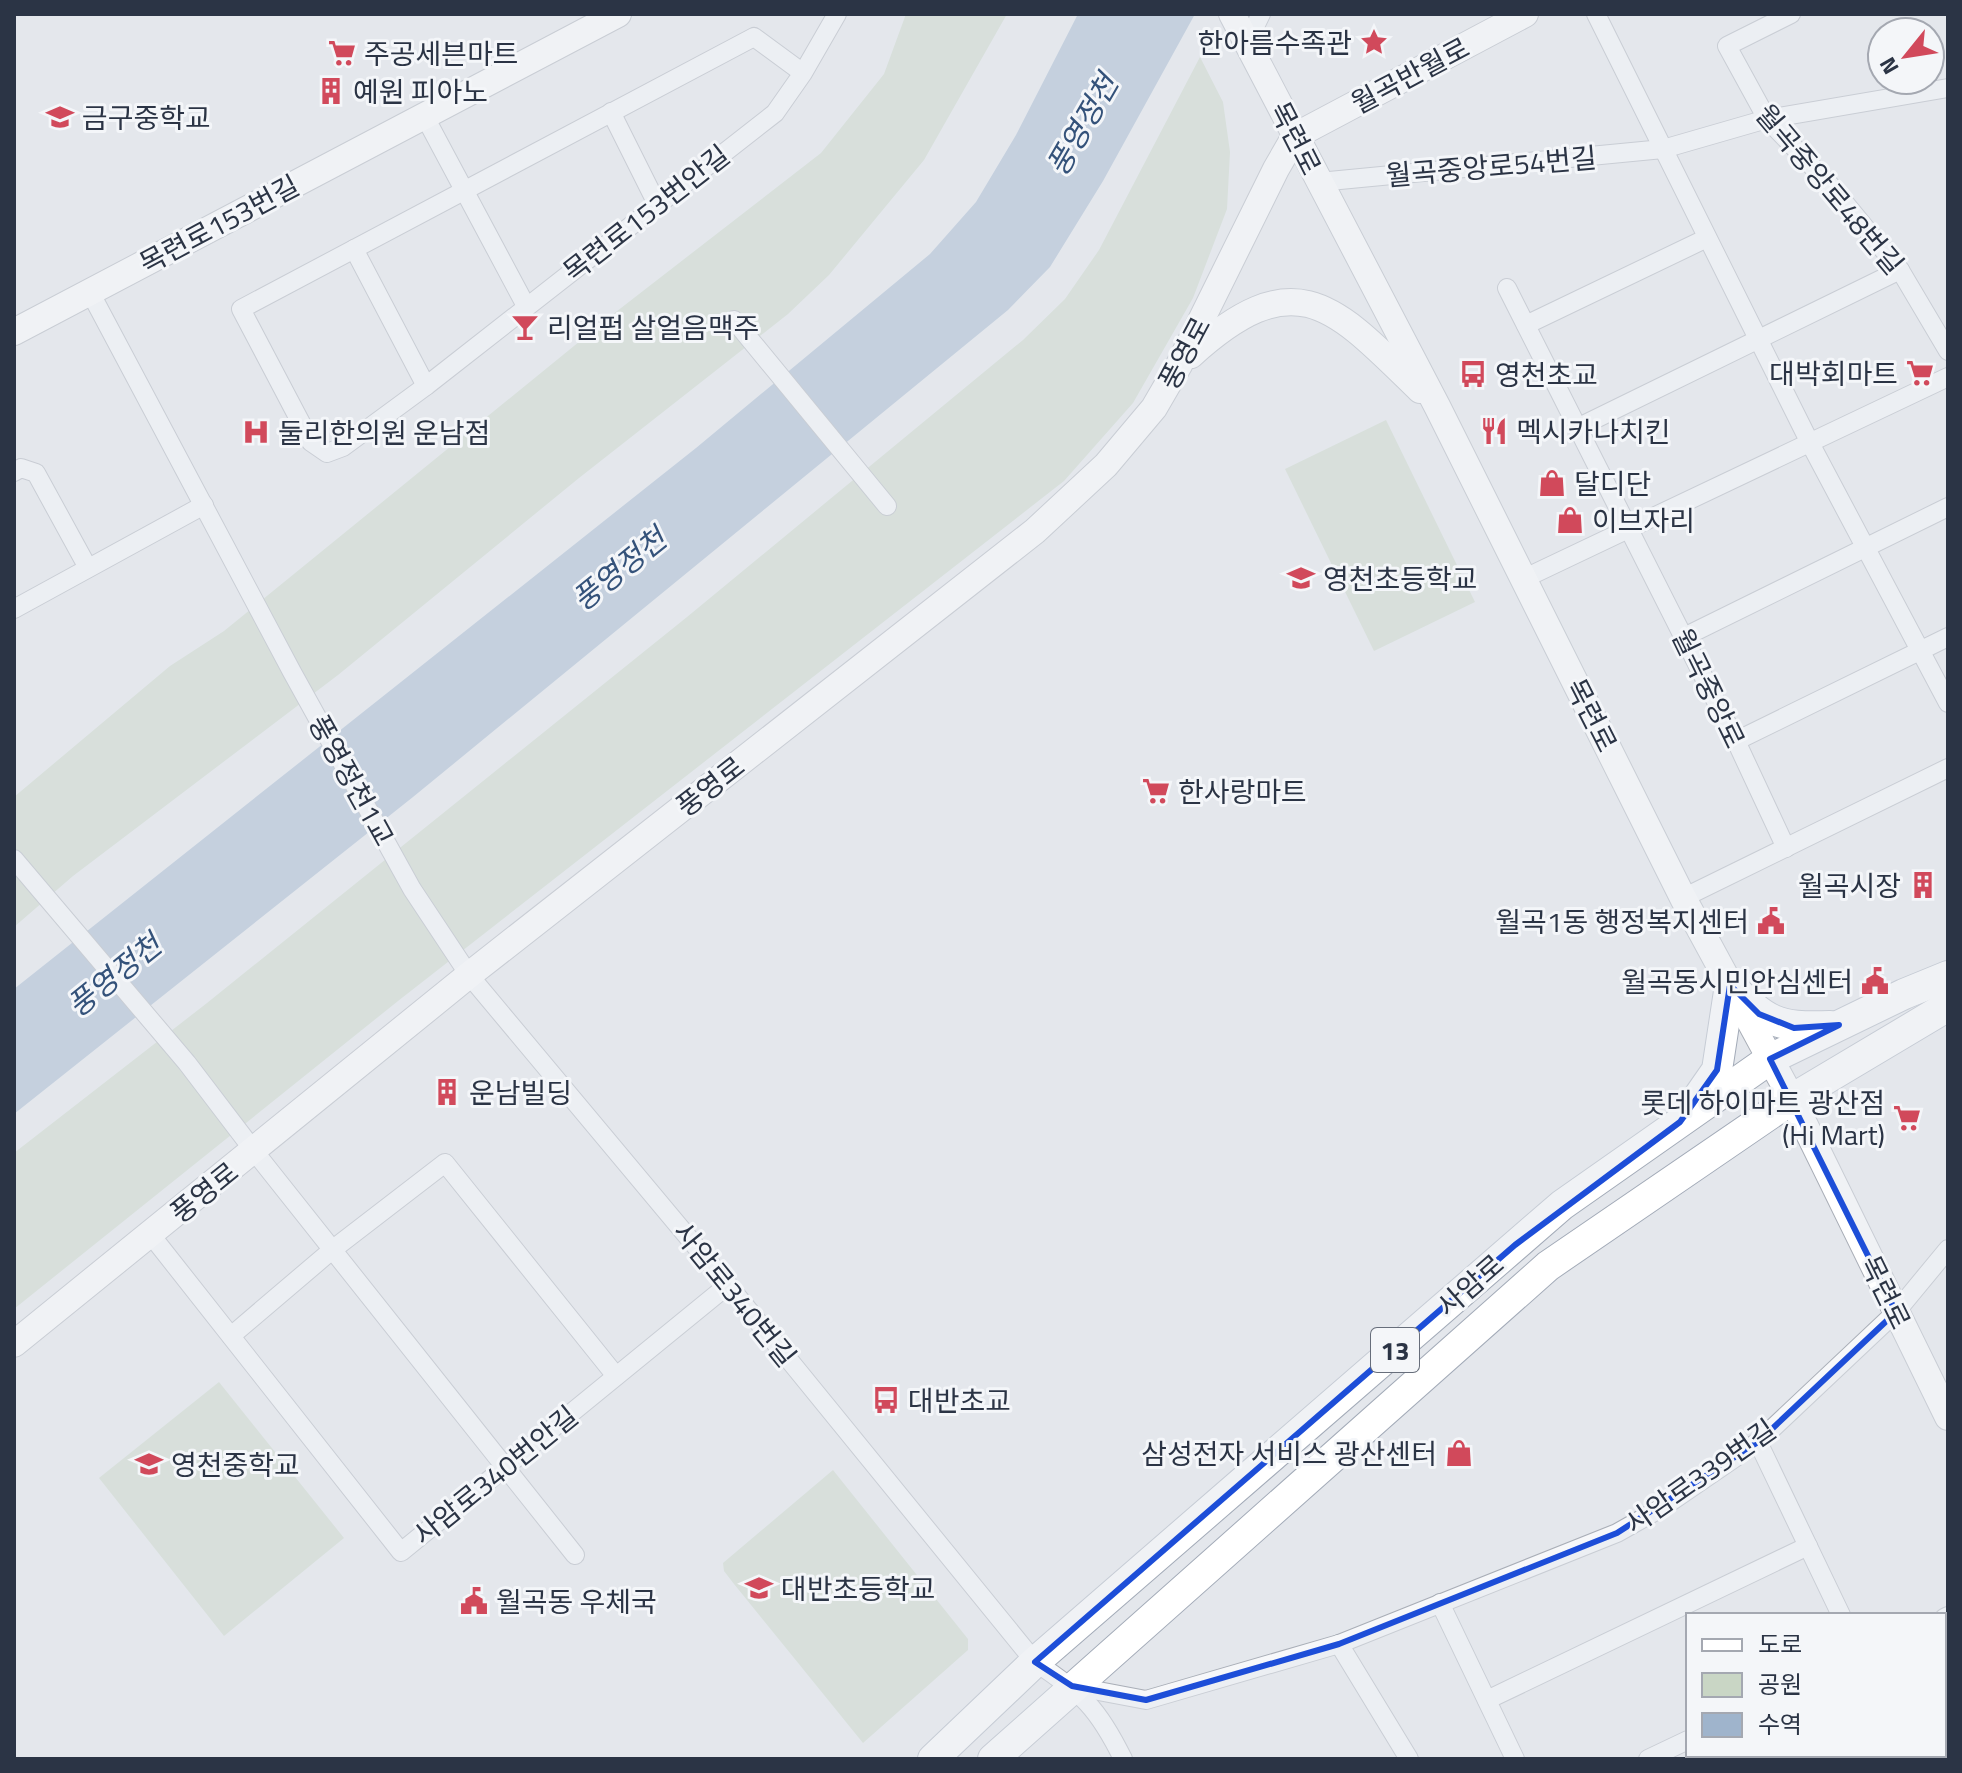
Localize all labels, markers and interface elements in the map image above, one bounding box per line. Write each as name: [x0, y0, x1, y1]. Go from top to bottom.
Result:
north arrow: [1866, 16, 1946, 96]
place label: 한아름수족관: [1197, 21, 1352, 64]
street label: 월곡반월로: [1343, 26, 1477, 124]
place icon: 한아름수족관: [1359, 27, 1389, 57]
place label: 주공세븐마트: [364, 32, 519, 75]
supermarket icon: 주공세븐마트: [327, 38, 357, 68]
text: N: [1870, 51, 1907, 81]
water label: 풍영정천: [1034, 63, 1131, 184]
place label: 예원 피아노: [353, 70, 488, 113]
building icon: 예원 피아노: [316, 76, 346, 106]
street label: 목련로: [1259, 94, 1333, 182]
street label: 월곡중앙로48번길: [1745, 94, 1915, 284]
place label: 금구중학교: [82, 96, 211, 139]
school or university icon: 금구중학교: [45, 102, 75, 132]
street label: 목련로153번안길: [553, 134, 739, 292]
street label: 월곡중앙로54번길: [1384, 135, 1598, 197]
street label: 목련로153번길: [131, 164, 307, 284]
place label: 리얼펍 살얼음맥주: [547, 306, 759, 349]
street label: 풍영로: [1147, 309, 1221, 397]
bar icon: 리얼펍 살얼음맥주: [510, 312, 540, 342]
place label: 대박회마트: [1769, 352, 1898, 395]
place label: 영천초교: [1495, 353, 1598, 396]
supermarket icon: 대박회마트: [1905, 358, 1935, 388]
bus stop icon: 영천초교: [1458, 359, 1488, 389]
place label: 멕시카나치킨: [1516, 410, 1671, 453]
place label: 둘리한의원 운남점: [278, 411, 490, 454]
restaurant icon: 멕시카나치킨: [1479, 416, 1509, 446]
hospital icon: 둘리한의원 운남점: [241, 417, 271, 447]
place label: 달디단: [1574, 462, 1651, 505]
shop icon: 달디단: [1537, 468, 1567, 498]
place label: 이브자리: [1592, 499, 1695, 542]
shop icon: 이브자리: [1555, 505, 1585, 535]
water label: 풍영정천: [562, 514, 679, 622]
place label: 영천초등학교: [1323, 557, 1478, 600]
school or university icon: 영천초등학교: [1286, 563, 1316, 593]
street label: 월곡중앙로: [1661, 621, 1757, 755]
street label: 목련로: [1555, 671, 1629, 759]
street label: 풍영정천1교: [298, 706, 406, 854]
street label: 풍영로: [666, 745, 754, 827]
place label: 한사랑마트: [1178, 770, 1307, 813]
supermarket icon: 한사랑마트: [1141, 776, 1171, 806]
place label: 월곡시장: [1798, 864, 1901, 907]
building icon: 월곡시장: [1908, 870, 1938, 900]
place label: 월곡1동 행정복지센터: [1495, 900, 1749, 943]
public building icon: 월곡1동 행정복지센터: [1756, 906, 1786, 936]
water label: 풍영정천: [57, 920, 174, 1028]
place label: 월곡동시민안심센터: [1621, 960, 1853, 1003]
public building icon: 월곡동시민안심센터: [1860, 966, 1890, 996]
place label: 운남빌딩: [469, 1071, 572, 1114]
building icon: 운남빌딩: [432, 1077, 462, 1107]
place label: 롯데 하이마트 광산점 (Hi Mart): [1641, 1081, 1885, 1156]
supermarket icon: 롯데 하이마트 광산점 (Hi Mart): [1892, 1103, 1922, 1133]
street label: 풍영로: [160, 1151, 248, 1233]
street label: 사암로340번길: [663, 1212, 807, 1376]
street label: 사암로: [1427, 1243, 1513, 1327]
street label: 목련로: [1850, 1248, 1922, 1336]
road number: 13: [1371, 1328, 1419, 1372]
place label: 대반초교: [908, 1379, 1011, 1422]
bus stop icon: 대반초교: [871, 1385, 901, 1415]
street label: 사암로340번안길: [403, 1395, 587, 1555]
street label: 사암로339번길: [1616, 1408, 1784, 1544]
place label: 삼성전자 서비스 광산센터: [1141, 1432, 1437, 1475]
shop icon: 삼성전자 서비스 광산센터: [1444, 1438, 1474, 1468]
place label: 영천중학교: [171, 1443, 300, 1486]
school or university icon: 영천중학교: [134, 1449, 164, 1479]
place label: 대반초등학교: [781, 1567, 936, 1610]
school or university icon: 대반초등학교: [744, 1573, 774, 1603]
place label: 월곡동 우체국: [496, 1580, 657, 1623]
public building icon: 월곡동 우체국: [459, 1586, 489, 1616]
legend: [1686, 1613, 1946, 1757]
text: 도로: [1758, 1626, 1802, 1662]
text: 공원: [1758, 1666, 1802, 1702]
text: 수역: [1758, 1706, 1802, 1742]

